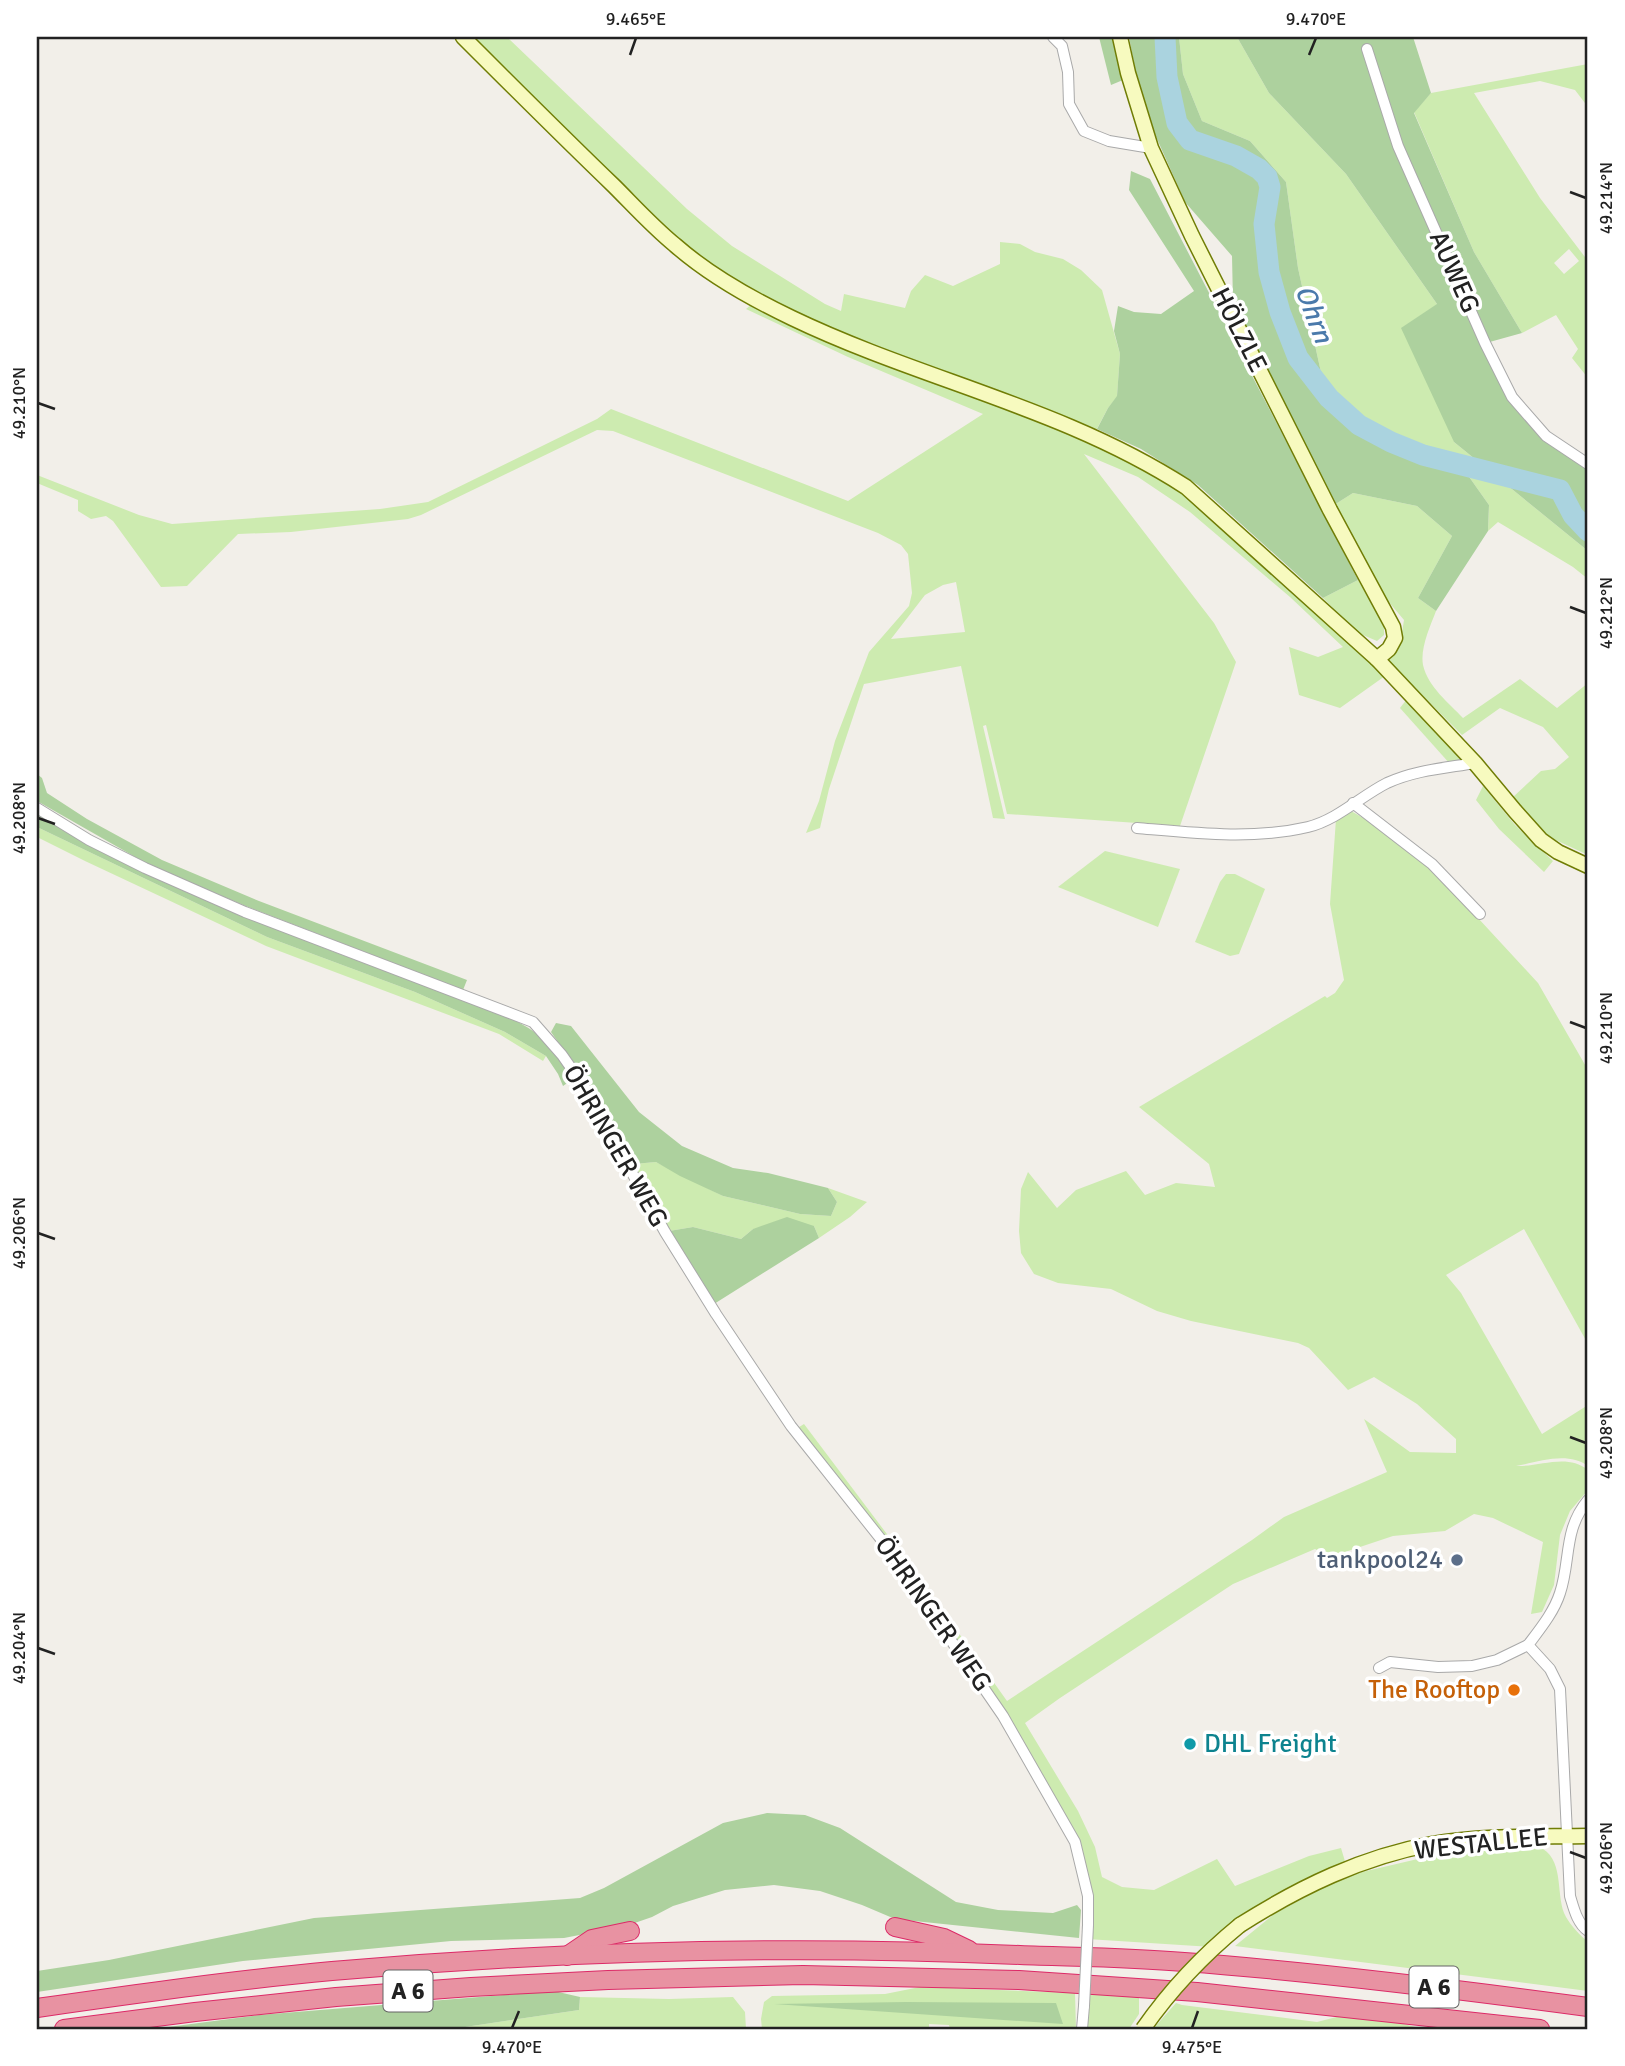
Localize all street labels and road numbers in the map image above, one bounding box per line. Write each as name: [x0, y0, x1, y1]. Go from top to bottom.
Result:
street label: AUWEG: [1422, 226, 1486, 318]
street label: HÖLZLE: [1204, 282, 1274, 378]
street label: ÖHRINGER WEG: [556, 1059, 674, 1233]
street label: ÖHRINGER WEG: [868, 1530, 998, 1698]
street label: WESTALLEE: [1413, 1821, 1549, 1867]
road number: A 6: [1410, 1966, 1458, 2008]
road number: A 6: [384, 1970, 432, 2012]

